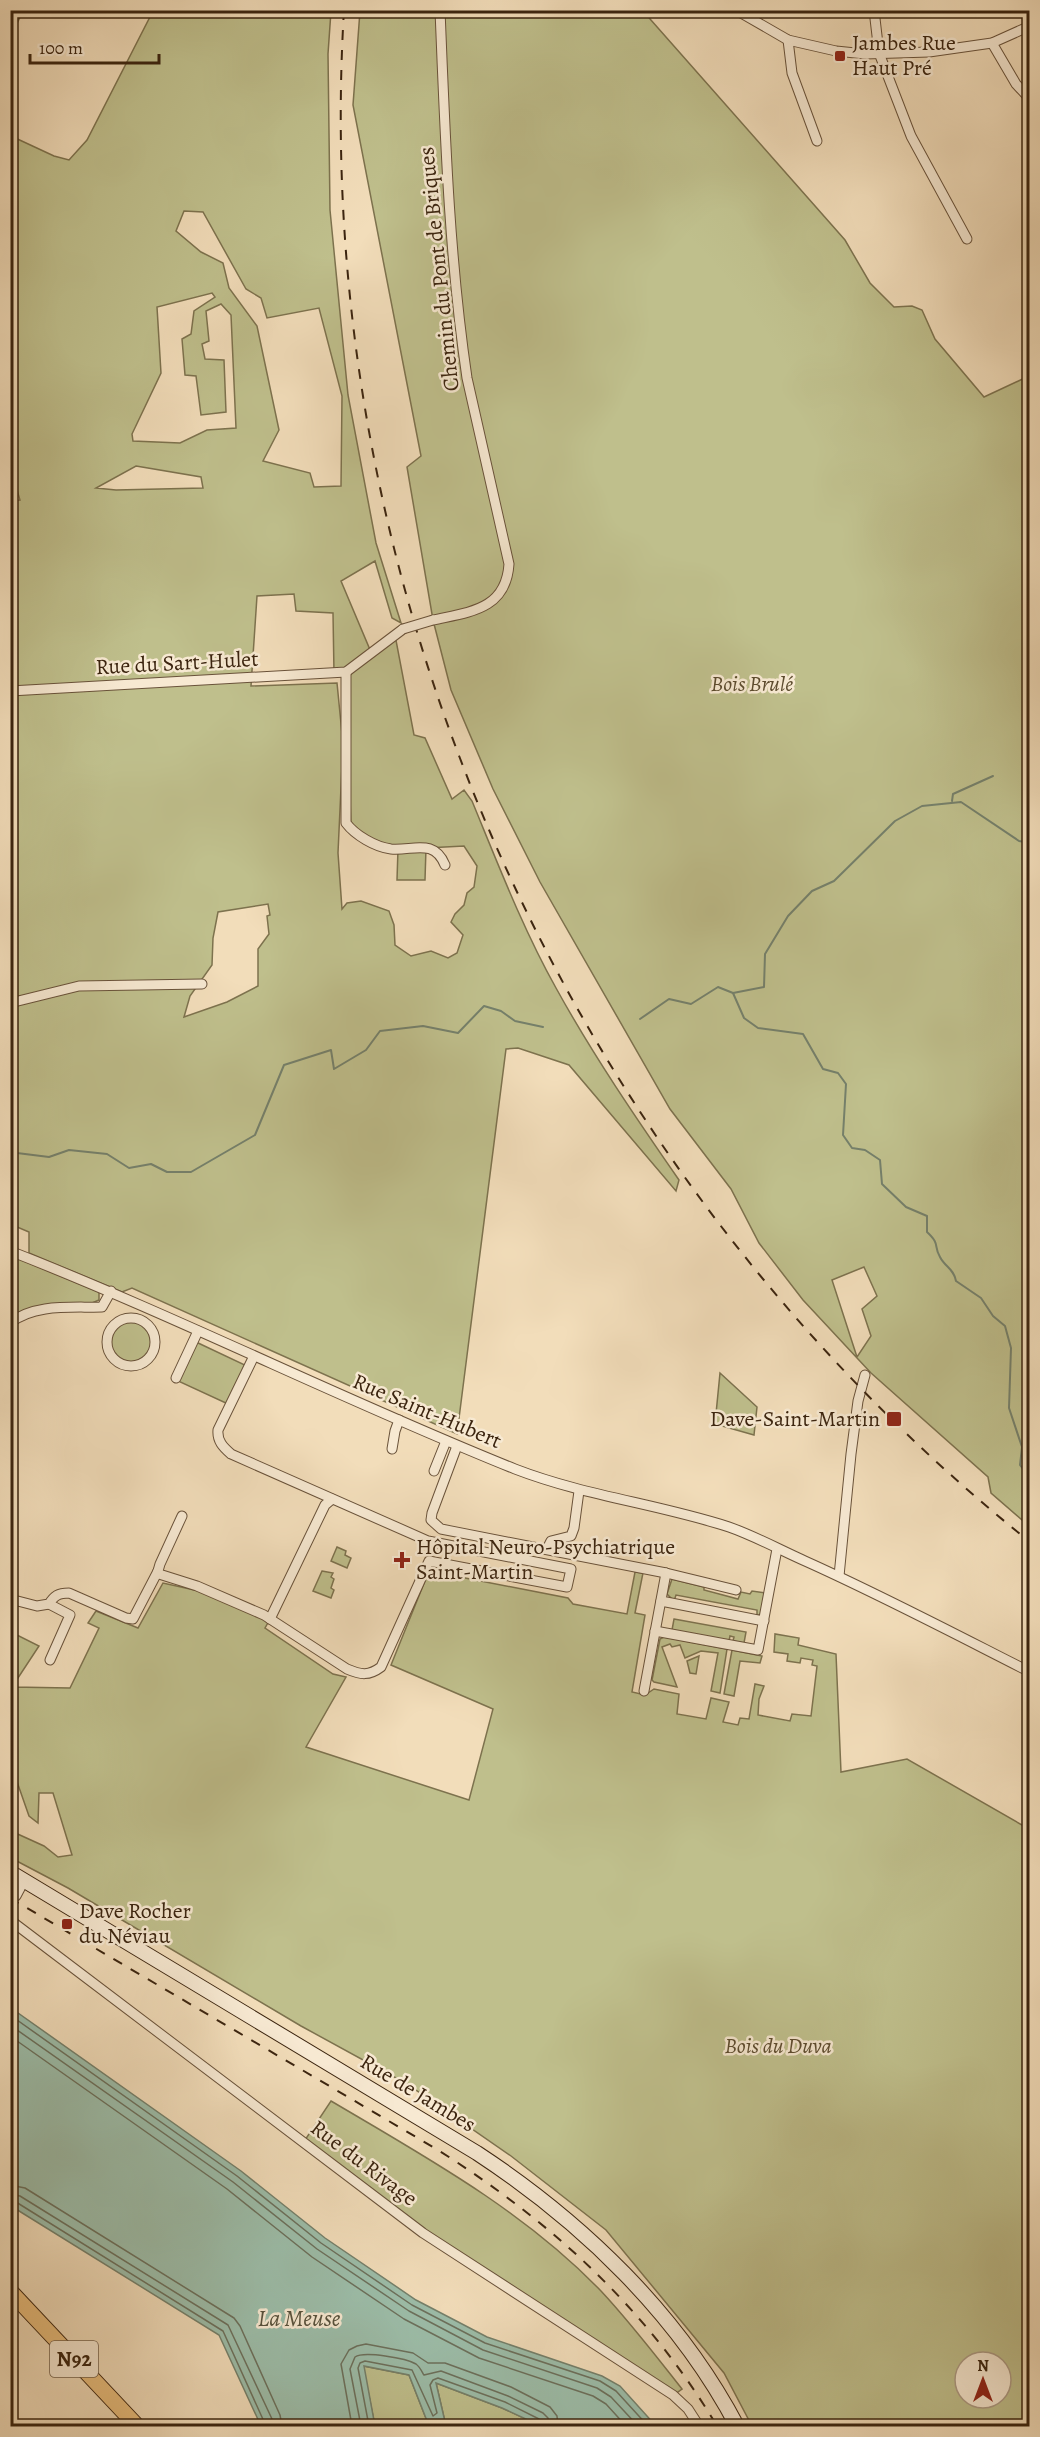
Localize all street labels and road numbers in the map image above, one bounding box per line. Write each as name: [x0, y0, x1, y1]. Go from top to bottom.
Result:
street label: Chemin du Pont de Briques: [411, 145, 467, 393]
street label: Rue du Sart-Hulet: [95, 644, 259, 682]
street label: Rue Saint-Hubert: [348, 1366, 506, 1456]
street label: Rue de Jambes: [355, 2047, 481, 2139]
street label: Rue du Rivage: [304, 2113, 424, 2213]
road number: N92: [50, 2341, 98, 2377]

